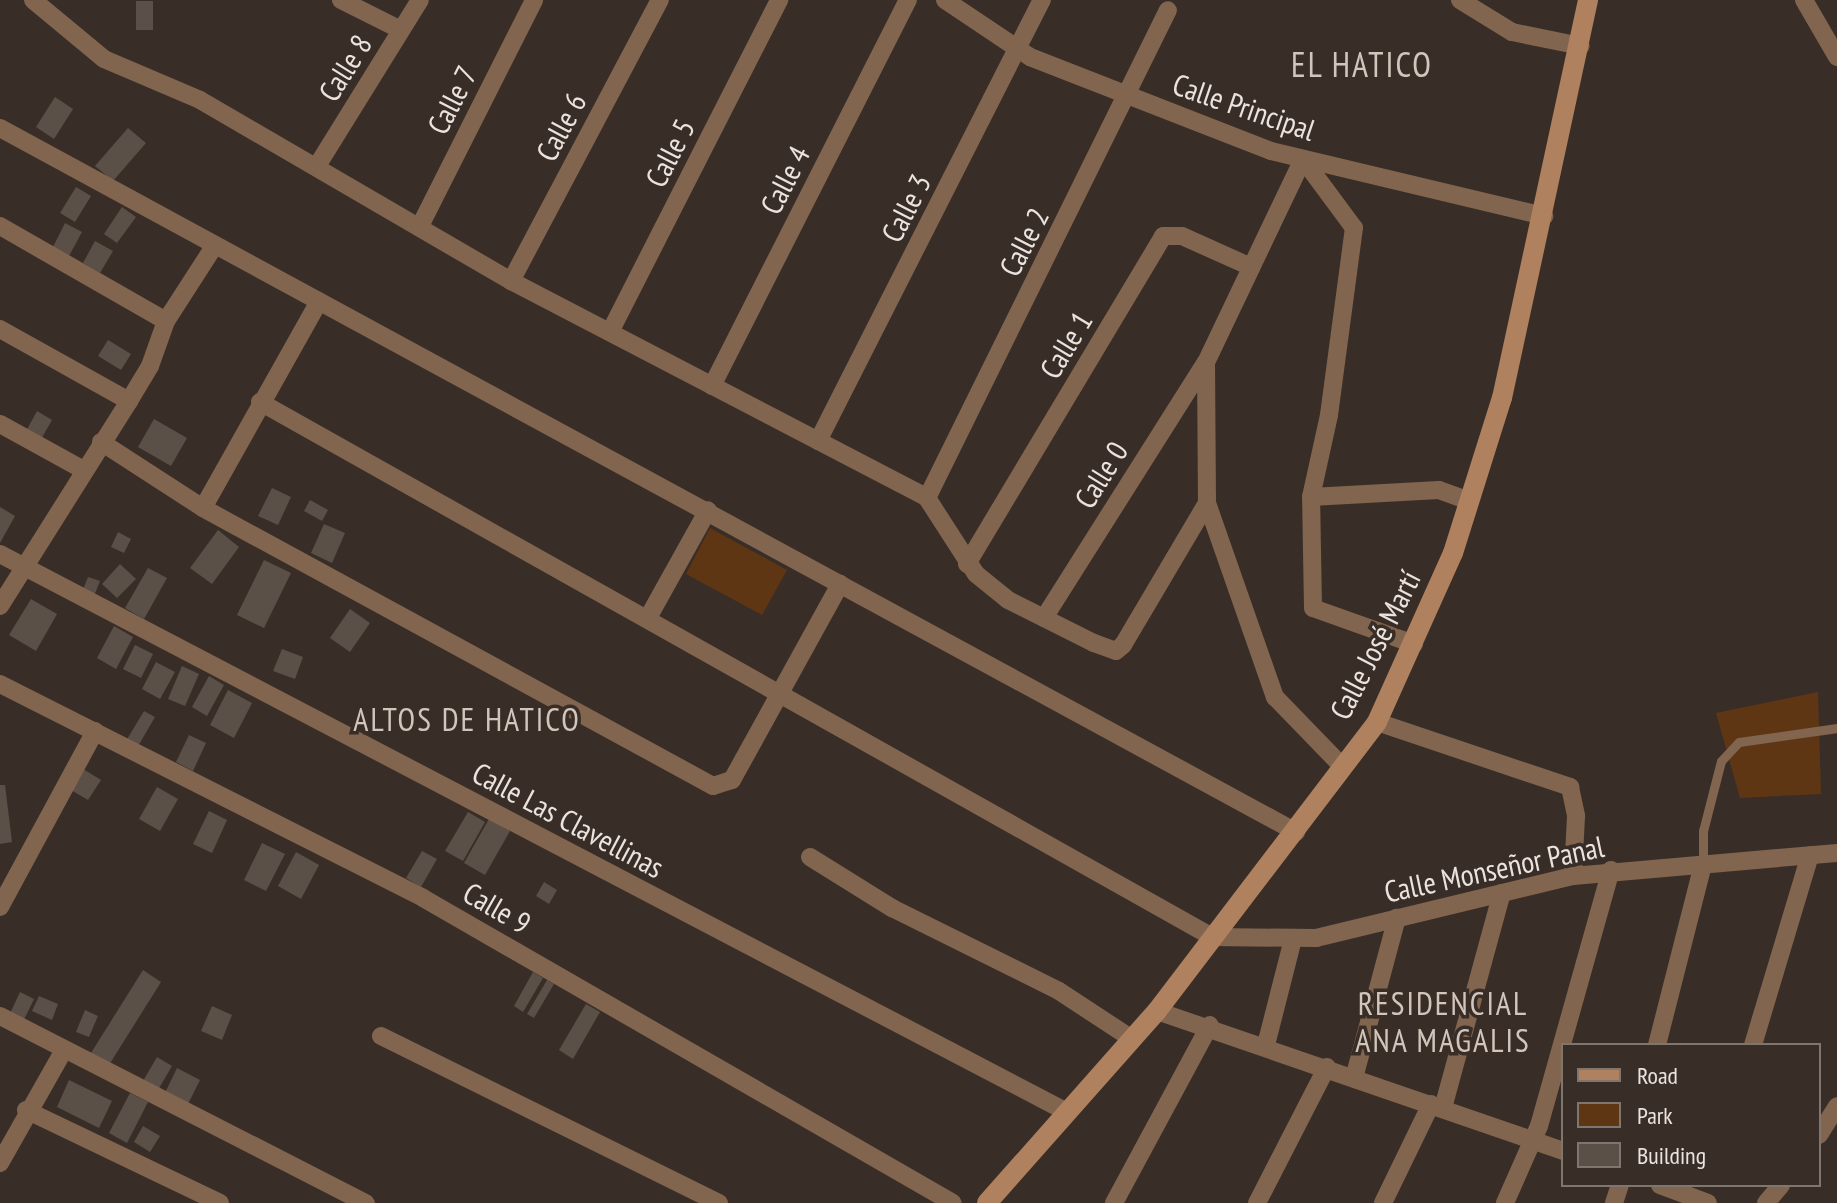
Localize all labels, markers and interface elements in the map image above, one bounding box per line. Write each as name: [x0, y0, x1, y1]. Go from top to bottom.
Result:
street label: Calle 8: [311, 28, 379, 108]
district label: EL HATICO: [1291, 45, 1433, 85]
street label: Calle 7: [420, 60, 484, 140]
street label: Calle Principal: [1168, 66, 1320, 148]
street label: Calle 6: [528, 87, 594, 167]
street label: Calle 5: [638, 113, 702, 193]
street label: Calle 4: [753, 140, 817, 220]
street label: Calle 3: [874, 168, 938, 248]
street label: Calle 2: [992, 202, 1056, 282]
street label: Calle 1: [1032, 305, 1100, 385]
street label: Calle 0: [1067, 435, 1135, 515]
street label: Calle José Martí: [1322, 565, 1428, 725]
district label: ALTOS DE HATICO: [353, 700, 581, 738]
street label: Calle Las Clavellinas: [466, 755, 670, 885]
street label: Calle Monseñor Panal: [1381, 828, 1607, 910]
street label: Calle 9: [457, 875, 537, 941]
district label: RESIDENCIAL ANA MAGALIS: [1355, 985, 1531, 1060]
legend: [1561, 1043, 1821, 1187]
text: Road: [1637, 1060, 1678, 1091]
text: Park: [1637, 1100, 1673, 1131]
text: Building: [1637, 1140, 1706, 1171]

